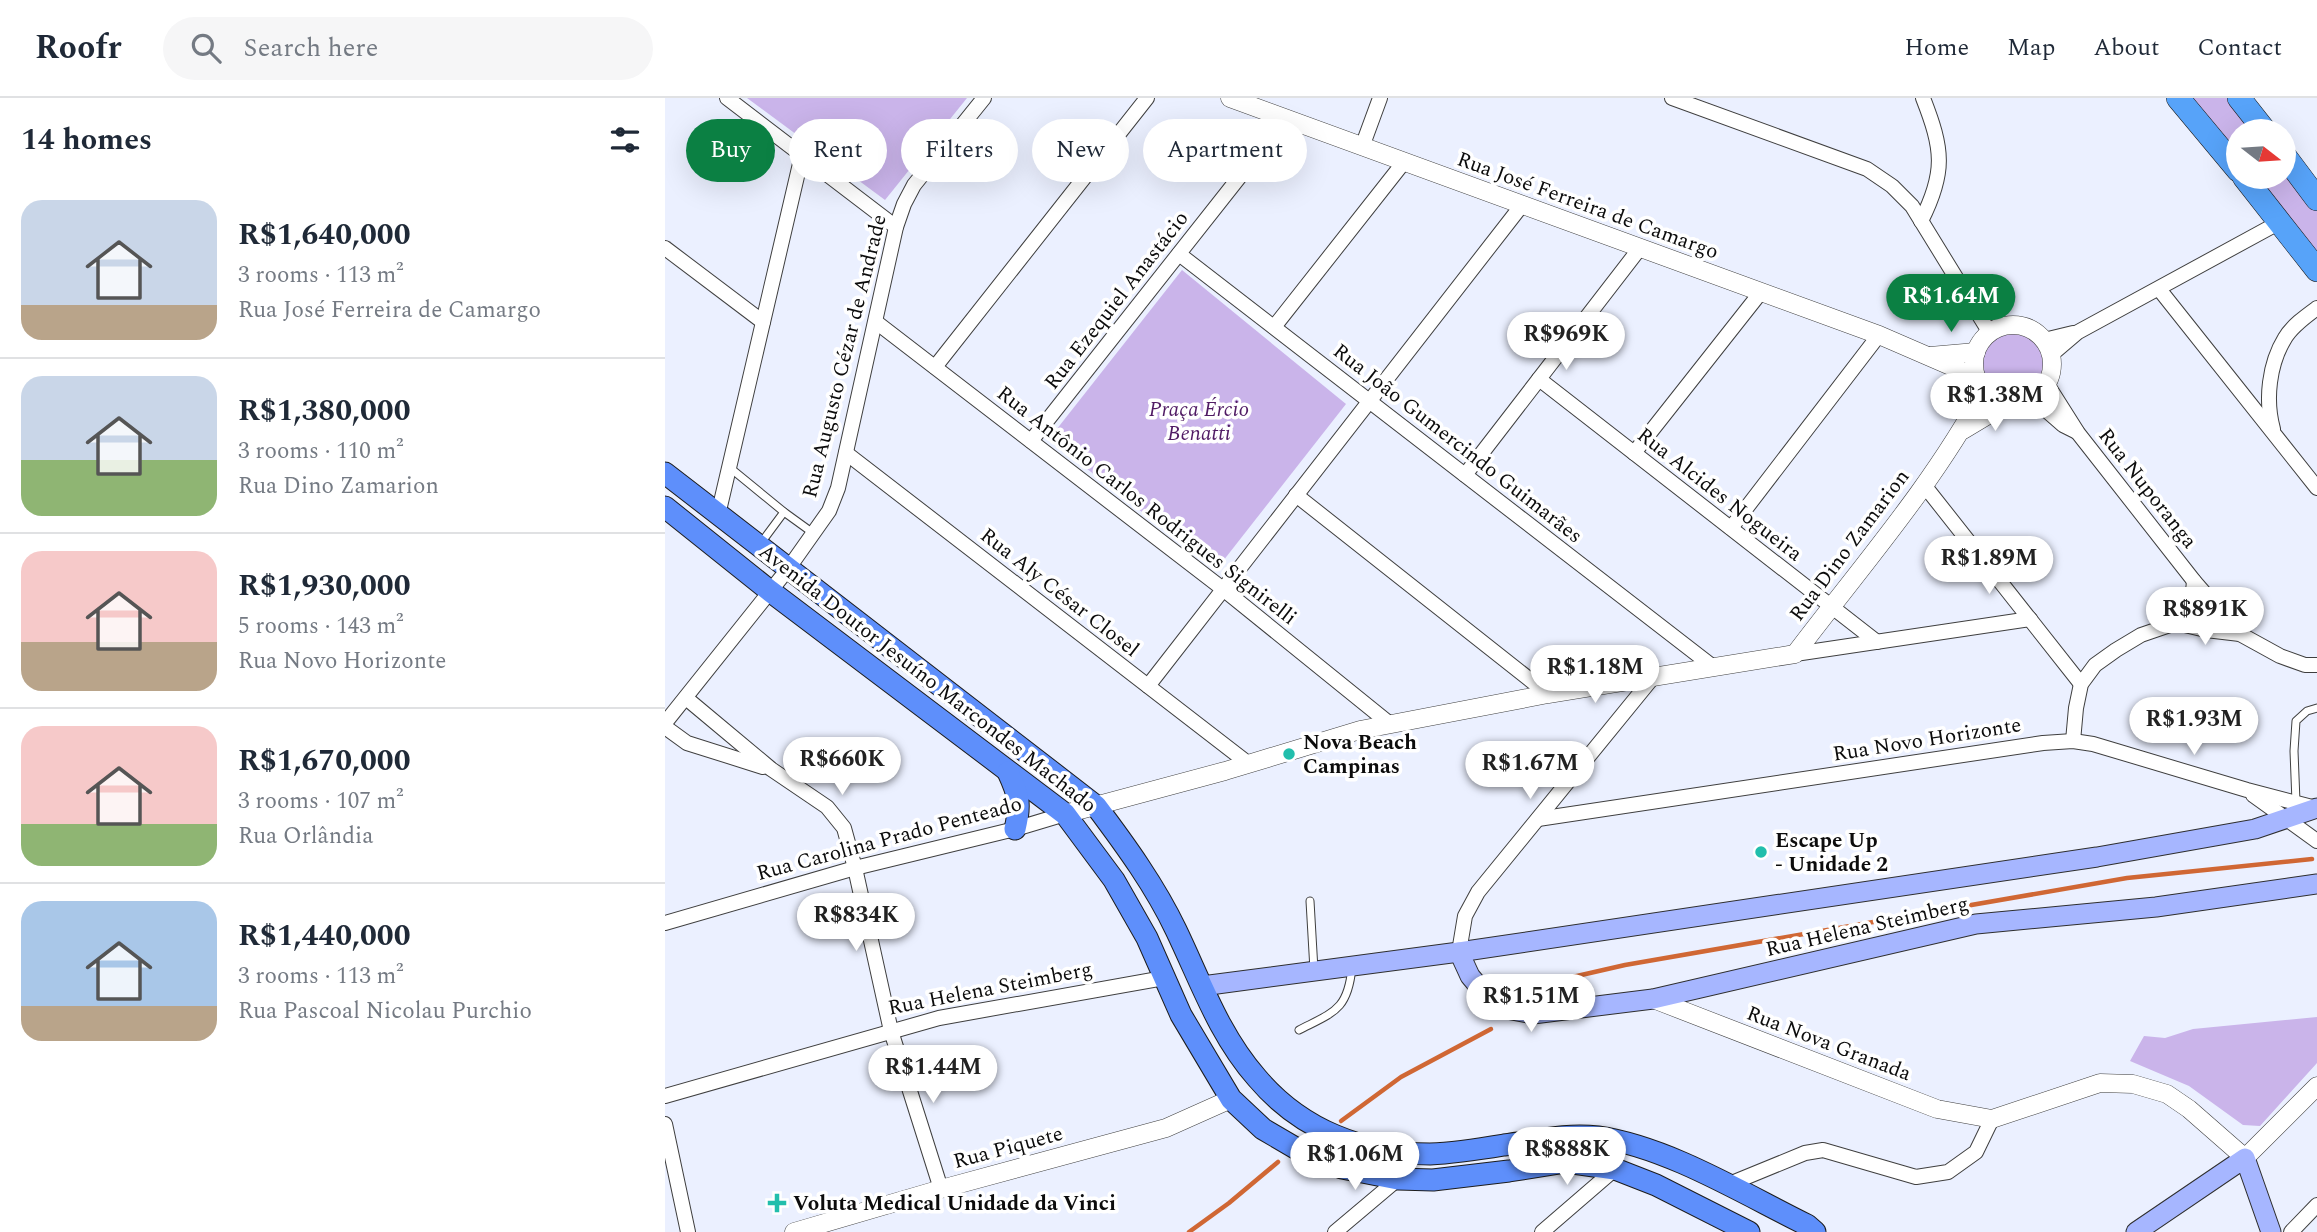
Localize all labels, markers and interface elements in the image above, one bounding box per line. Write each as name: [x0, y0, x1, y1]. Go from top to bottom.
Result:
search box: [163, 17, 653, 80]
text: Roofr: [35, 23, 121, 73]
text: Search here: [243, 28, 378, 68]
icon: search: [187, 29, 225, 67]
text: Home: [1904, 30, 1969, 66]
text: Map: [2007, 30, 2055, 66]
text: About: [2093, 30, 2159, 66]
text: Contact: [2197, 30, 2282, 66]
text: 14 homes: [21, 117, 152, 163]
chip: Buy: [686, 119, 775, 182]
chip: Rent: [789, 119, 887, 182]
chip: Filters: [901, 119, 1018, 182]
chip: New: [1032, 119, 1129, 182]
chip: Apartment: [1143, 119, 1307, 182]
north arrow: [2226, 119, 2296, 189]
map controls: [2226, 119, 2296, 189]
icon: filters: [606, 121, 644, 159]
street label: Rua José Ferreira de Camargo: [1452, 144, 1723, 268]
street label: Rua Ezequiel Anastácio: [1037, 204, 1197, 397]
street label: Rua Augusto Cézar de Andrade: [794, 211, 896, 501]
text: R$1,640,000: [238, 212, 411, 258]
icon: home: [77, 228, 161, 312]
text: 3 rooms · 113 m²: [238, 258, 404, 293]
pin: R$1.64M: [1886, 274, 2016, 334]
text: R$1.64M: [1902, 279, 2000, 314]
text: Rua José Ferreira de Camargo: [238, 293, 541, 328]
pin: R$969K: [1509, 313, 1623, 372]
text: R$969K: [1523, 317, 1609, 352]
street label: Rua João Gumercindo Guimarães: [1326, 336, 1589, 552]
pin: R$1.38M: [1930, 374, 2060, 433]
street label: Rua Antônio Carlos Rodrigues Signirelli: [989, 378, 1303, 633]
text: R$1.38M: [1946, 378, 2044, 413]
text: R$1,380,000: [238, 388, 411, 434]
park label: Praça Ércio Benatti: [1149, 394, 1249, 450]
icon: home: [77, 404, 161, 488]
street label: Rua Alcides Nogueira: [1630, 420, 1810, 570]
street label: Rua Nuporanga: [2090, 421, 2205, 556]
text: 3 rooms · 110 m²: [238, 434, 404, 469]
street label: Rua Dino Zamarion: [1782, 463, 1918, 628]
text: Rua Dino Zamarion: [238, 469, 439, 504]
street label: Rua Aly César Closel: [973, 520, 1146, 665]
street label: Avenida Doutor Jesuíno Marcondes Machado: [751, 536, 1103, 821]
pin: R$1.89M: [1924, 536, 2054, 596]
text: R$1.89M: [1940, 541, 2038, 576]
text: R$1,930,000: [238, 563, 411, 609]
icon: home: [77, 579, 161, 663]
pin: R$891K: [2148, 588, 2262, 647]
text: R$891K: [2162, 592, 2248, 627]
text: 5 rooms · 143 m²: [238, 609, 404, 644]
text: Rua Novo Horizonte: [238, 644, 446, 679]
pin: R$1.18M: [1530, 646, 1660, 705]
text: R$1.18M: [1546, 650, 1644, 685]
pin: R$1.93M: [2129, 698, 2259, 757]
text: R$1.93M: [2145, 702, 2243, 737]
street label: Rua Novo Horizonte: [1831, 709, 2024, 771]
place label: Nova Beach Campinas: [1303, 727, 1417, 783]
text: R$1,670,000: [238, 738, 411, 784]
pin: R$660K: [785, 738, 899, 797]
text: R$660K: [799, 742, 885, 777]
pin: R$1.67M: [1465, 742, 1595, 801]
marker: Nova Beach Campinas: [1281, 746, 1297, 762]
text: R$1.67M: [1481, 746, 1579, 781]
icon: home: [77, 754, 161, 838]
text: 3 rooms · 107 m²: [238, 784, 404, 819]
street label: Rua Carolina Prado Penteado: [753, 788, 1025, 890]
text: Rua Orlândia: [238, 819, 374, 854]
place label: Escape Up - Unidade 2: [1775, 825, 1888, 881]
marker: Escape Up - Unidade 2: [1753, 844, 1769, 860]
street label: Rua Helena Steimberg: [1763, 888, 1972, 966]
pin: R$834K: [799, 894, 913, 953]
text: R$834K: [813, 898, 899, 933]
text: R$1,440,000: [238, 913, 411, 959]
icon: home: [77, 929, 161, 1013]
street label: Rua Helena Steimberg: [885, 953, 1095, 1024]
text: 3 rooms · 113 m²: [238, 959, 404, 994]
pin: R$1.51M: [1466, 974, 1596, 1034]
text: R$1.51M: [1482, 979, 1580, 1014]
text: Rua Pascoal Nicolau Purchio: [238, 994, 532, 1029]
street label: Rua Nova Granada: [1742, 998, 1916, 1090]
pin: R$1.44M: [868, 1046, 998, 1105]
text: R$1.44M: [884, 1050, 982, 1085]
street label: Rua Piquete: [950, 1118, 1067, 1178]
pin: R$888K: [1510, 1128, 1624, 1187]
pin: R$1.06M: [1290, 1132, 1420, 1192]
text: R$888K: [1524, 1132, 1610, 1167]
text: R$1.06M: [1306, 1137, 1404, 1172]
place label: Voluta Medical Unidade da Vinci: [793, 1188, 1116, 1220]
marker: Voluta Medical Unidade da Vinci: [767, 1193, 787, 1213]

